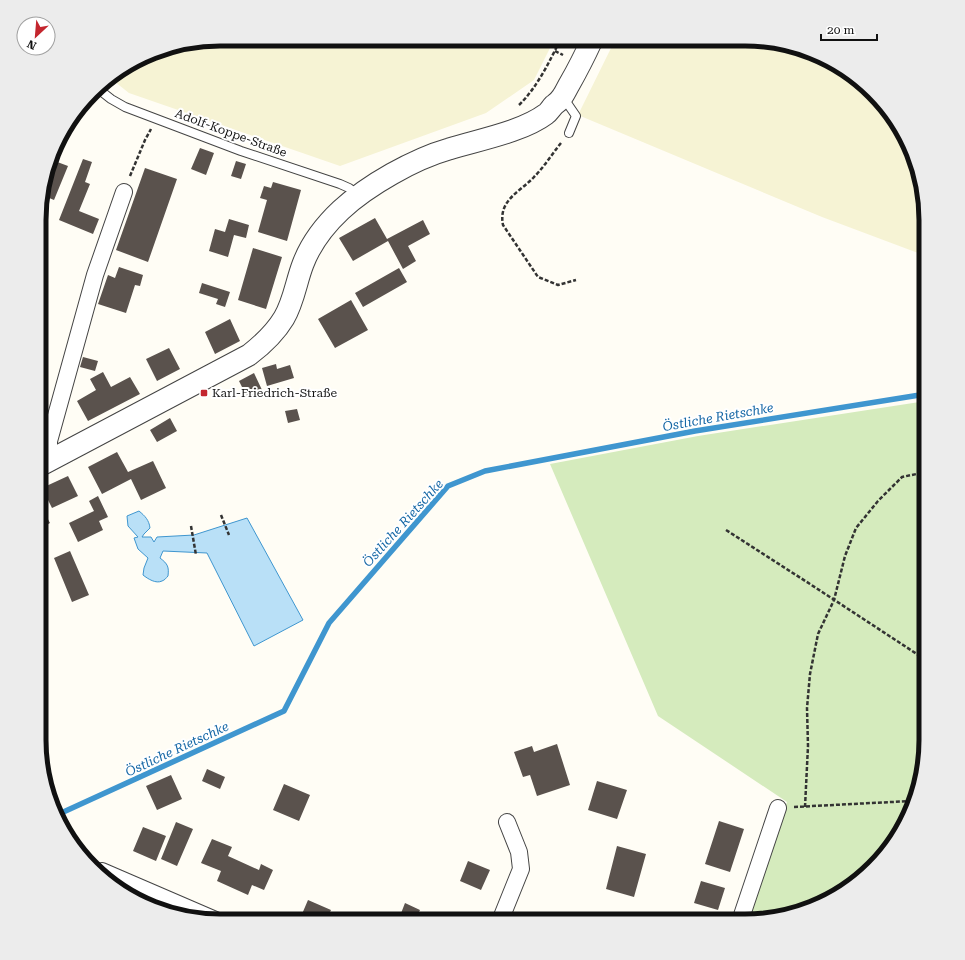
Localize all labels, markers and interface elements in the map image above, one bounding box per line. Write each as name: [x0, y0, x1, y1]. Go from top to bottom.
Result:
north arrow: [16, 16, 56, 56]
scale bar: [821, 16, 877, 42]
text: 20 m: [827, 23, 854, 37]
text: N: [25, 37, 38, 52]
street label: Adolf-Koppe-Straße: [173, 106, 289, 160]
place label: Karl-Friedrich-Straße: [212, 386, 337, 400]
marker: Karl-Friedrich-Straße: [199, 388, 209, 398]
water label: Östliche Rietschke: [661, 399, 775, 434]
water label: Östliche Rietschke: [359, 475, 446, 570]
water label: Östliche Rietschke: [123, 717, 231, 780]

